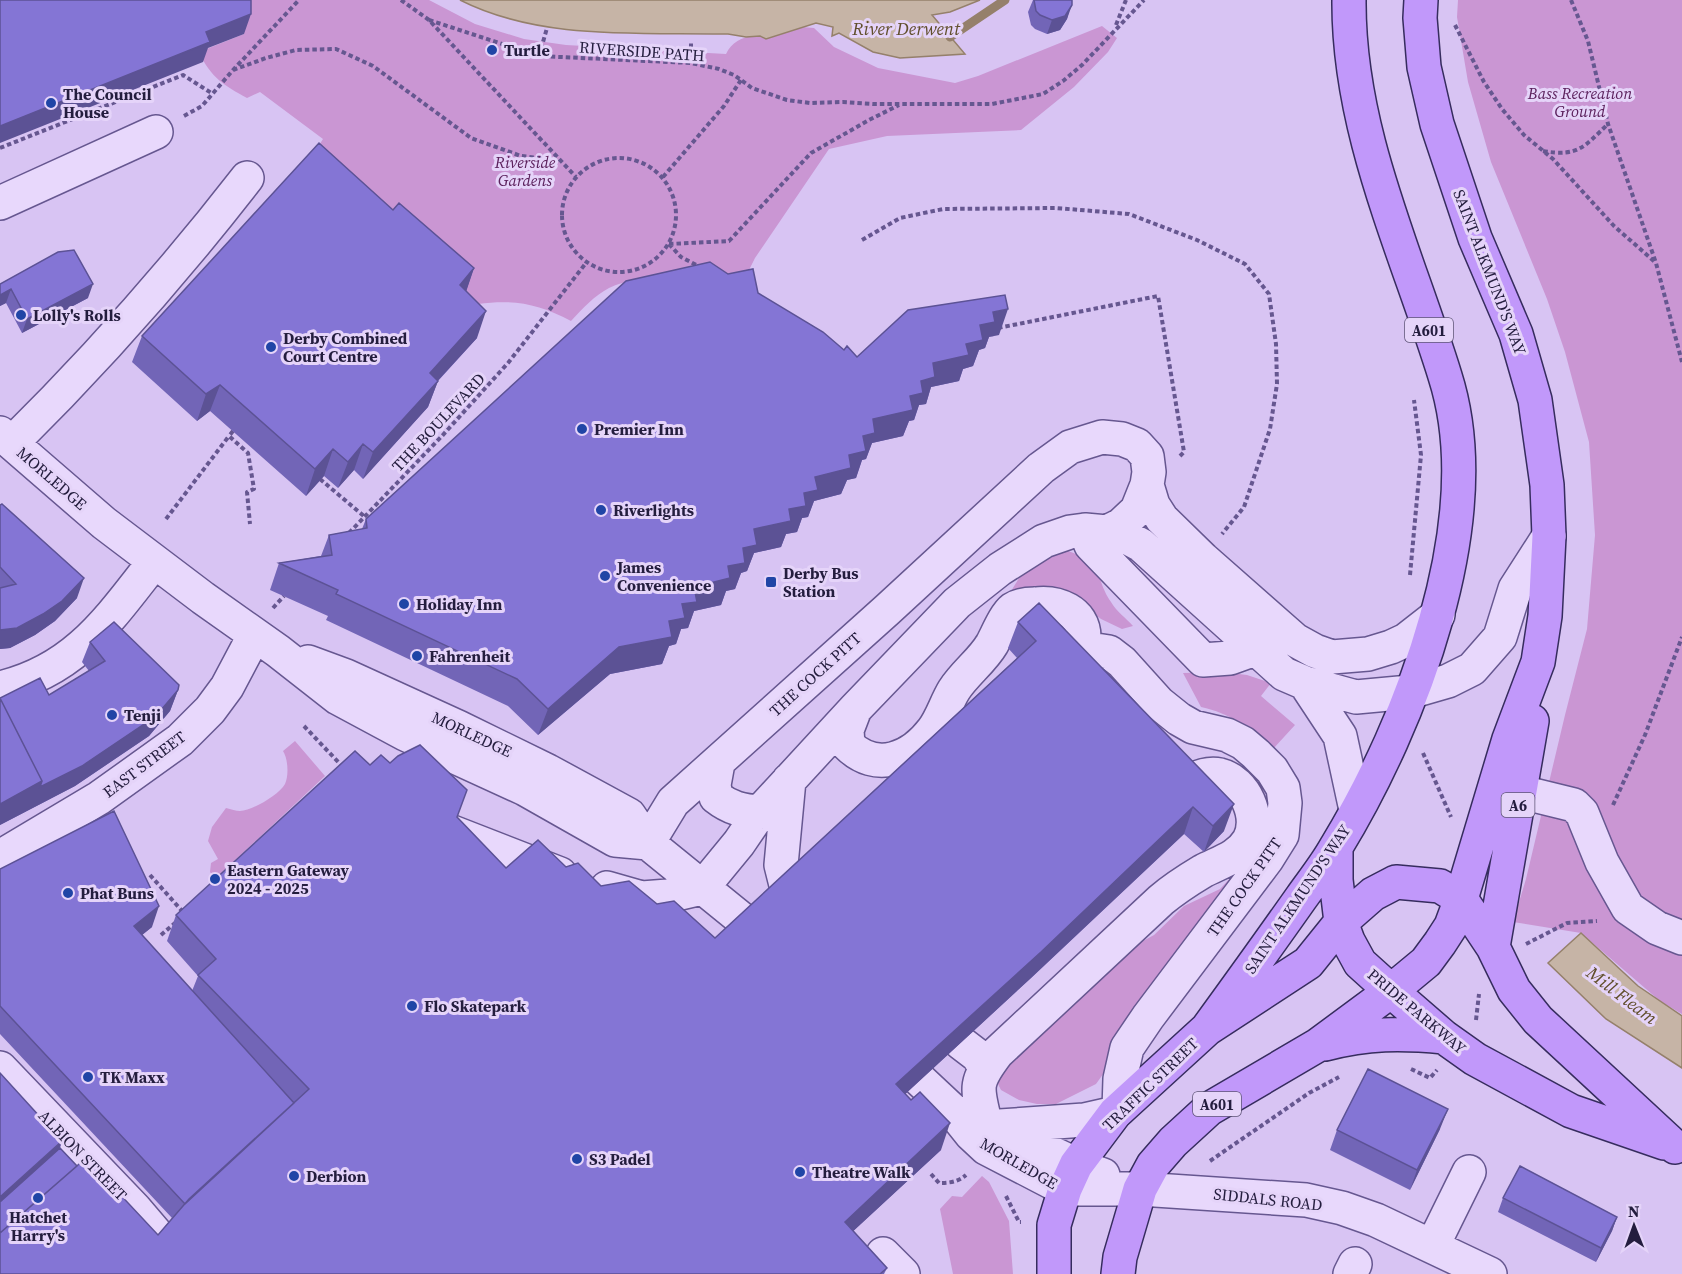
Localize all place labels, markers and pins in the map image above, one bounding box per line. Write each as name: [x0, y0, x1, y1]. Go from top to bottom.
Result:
place label: Turtle: [504, 39, 550, 61]
marker: Turtle: [485, 43, 499, 57]
place label: The Council House: [63, 83, 152, 123]
marker: The Council House: [44, 96, 58, 110]
place label: Lolly's Rolls: [33, 304, 121, 326]
marker: Lolly's Rolls: [14, 308, 28, 322]
place label: Derby Combined Court Centre: [283, 327, 408, 367]
marker: Derby Combined Court Centre: [264, 340, 278, 354]
place label: Premier Inn: [594, 418, 684, 440]
marker: Premier Inn: [575, 422, 589, 436]
place label: Riverlights: [613, 499, 694, 521]
marker: Riverlights: [594, 503, 608, 517]
place label: James Convenience: [616, 556, 711, 596]
place label: Derby Bus Station: [783, 562, 859, 602]
marker: James Convenience: [598, 569, 612, 583]
marker: Derby Bus Station: [764, 575, 778, 589]
place label: Holiday Inn: [416, 593, 503, 615]
marker: Holiday Inn: [397, 597, 411, 611]
place label: Fahrenheit: [429, 645, 510, 667]
marker: Fahrenheit: [410, 649, 424, 663]
place label: Tenji: [124, 704, 161, 726]
marker: Tenji: [105, 708, 119, 722]
place label: Eastern Gateway 2024 - 2025: [227, 859, 350, 899]
marker: Eastern Gateway 2024 - 2025: [208, 872, 222, 886]
place label: Phat Buns: [80, 882, 154, 904]
marker: Phat Buns: [61, 886, 75, 900]
place label: Flo Skatepark: [424, 995, 526, 1017]
marker: Flo Skatepark: [405, 999, 419, 1013]
place label: TK Maxx: [100, 1066, 165, 1088]
marker: TK Maxx: [81, 1070, 95, 1084]
place label: S3 Padel: [589, 1148, 651, 1170]
marker: S3 Padel: [570, 1152, 584, 1166]
place label: Theatre Walk: [812, 1161, 911, 1183]
place label: Derbion: [306, 1165, 367, 1187]
marker: Theatre Walk: [793, 1165, 807, 1179]
marker: Derbion: [287, 1169, 301, 1183]
marker: Hatchet Harry's: [31, 1191, 45, 1205]
place label: Hatchet Harry's: [9, 1206, 67, 1246]

